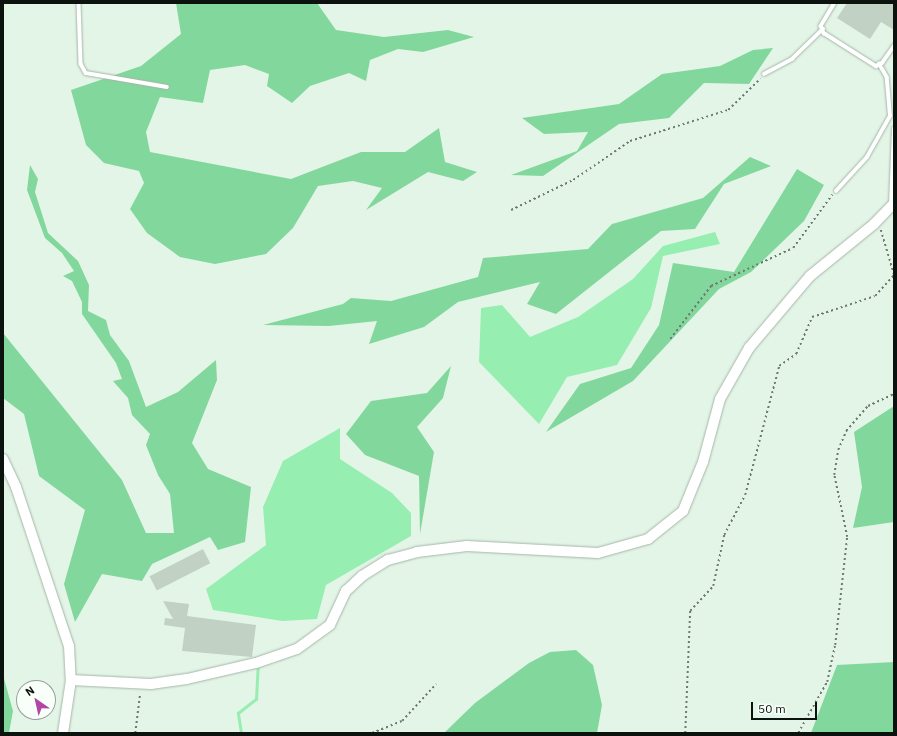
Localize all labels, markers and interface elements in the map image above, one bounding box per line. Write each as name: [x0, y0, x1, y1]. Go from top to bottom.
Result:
north arrow: [16, 680, 56, 720]
text: N: [23, 683, 37, 699]
scale bar: [753, 694, 819, 720]
text: 50 m: [758, 701, 786, 716]

